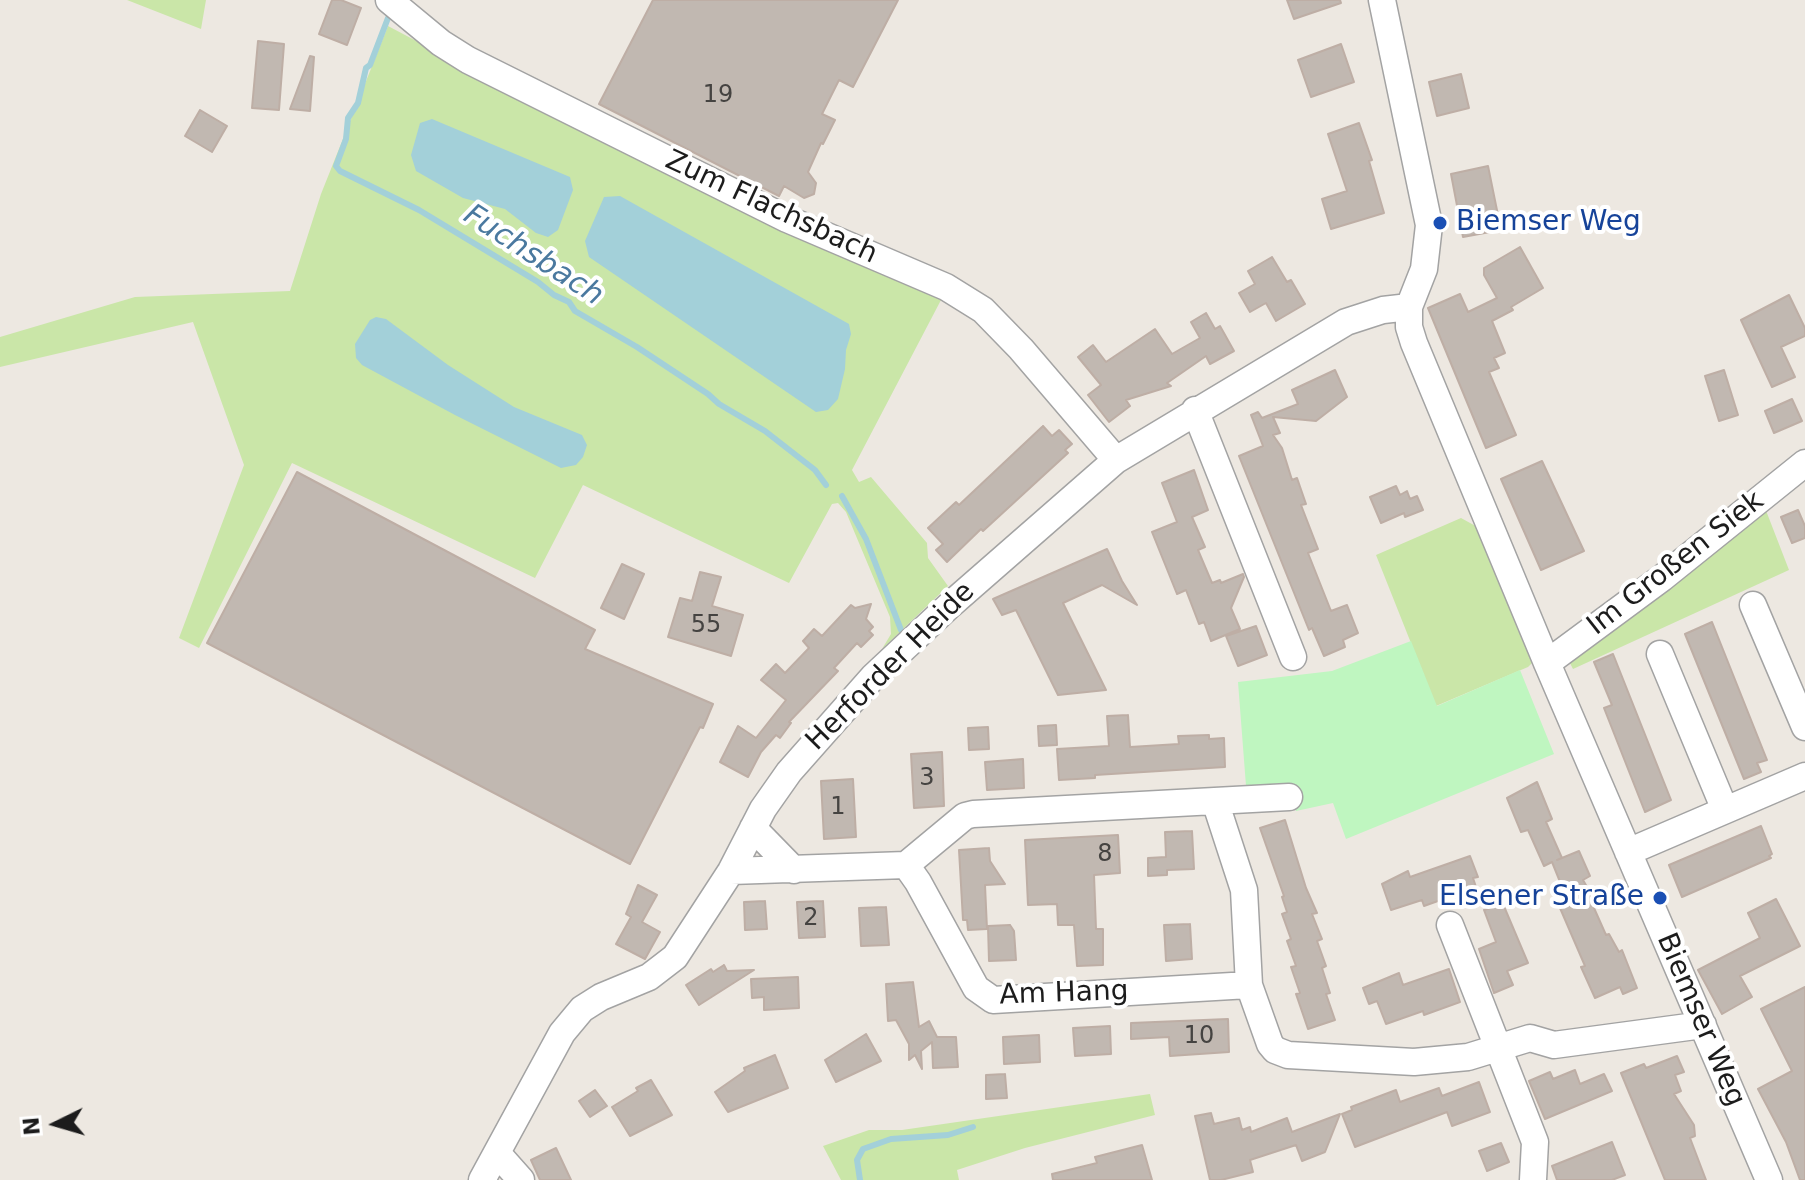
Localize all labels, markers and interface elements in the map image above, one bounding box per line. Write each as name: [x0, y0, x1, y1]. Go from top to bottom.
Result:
house number: 19: [703, 82, 733, 110]
street label: Zum Flachsbach: [660, 144, 882, 272]
water label: Fuchsbach: [456, 198, 610, 314]
place label: Biemser Weg: [1456, 206, 1641, 240]
marker: Biemser Weg: [1431, 214, 1449, 232]
street label: Im Großen Siek: [1581, 485, 1771, 643]
street label: Herforder Heide: [800, 576, 982, 758]
house number: 55: [691, 612, 721, 640]
house number: 3: [919, 765, 935, 793]
house number: 1: [830, 794, 846, 822]
house number: 8: [1097, 841, 1113, 869]
place label: Elsener Straße: [1439, 881, 1644, 915]
marker: Elsener Straße: [1651, 889, 1669, 907]
house number: 2: [803, 905, 819, 933]
street label: Biemser Weg: [1648, 928, 1752, 1112]
street label: Am Hang: [999, 975, 1129, 1013]
house number: 10: [1184, 1023, 1214, 1051]
north arrow: [16, 1084, 96, 1164]
text: N: [18, 1116, 45, 1136]

